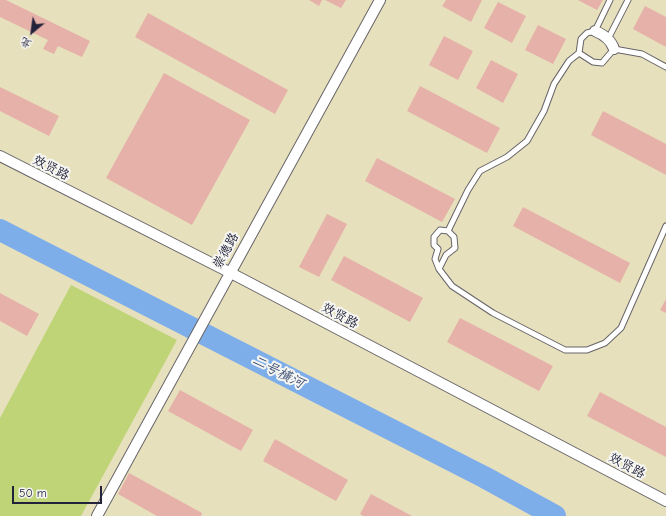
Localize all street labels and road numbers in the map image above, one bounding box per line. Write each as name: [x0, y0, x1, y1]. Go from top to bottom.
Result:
street label: 效贤路: [30, 152, 72, 184]
street label: 崇德路: [210, 230, 242, 272]
street label: 效贤路: [319, 300, 361, 332]
street label: 效贤路: [606, 450, 648, 482]

